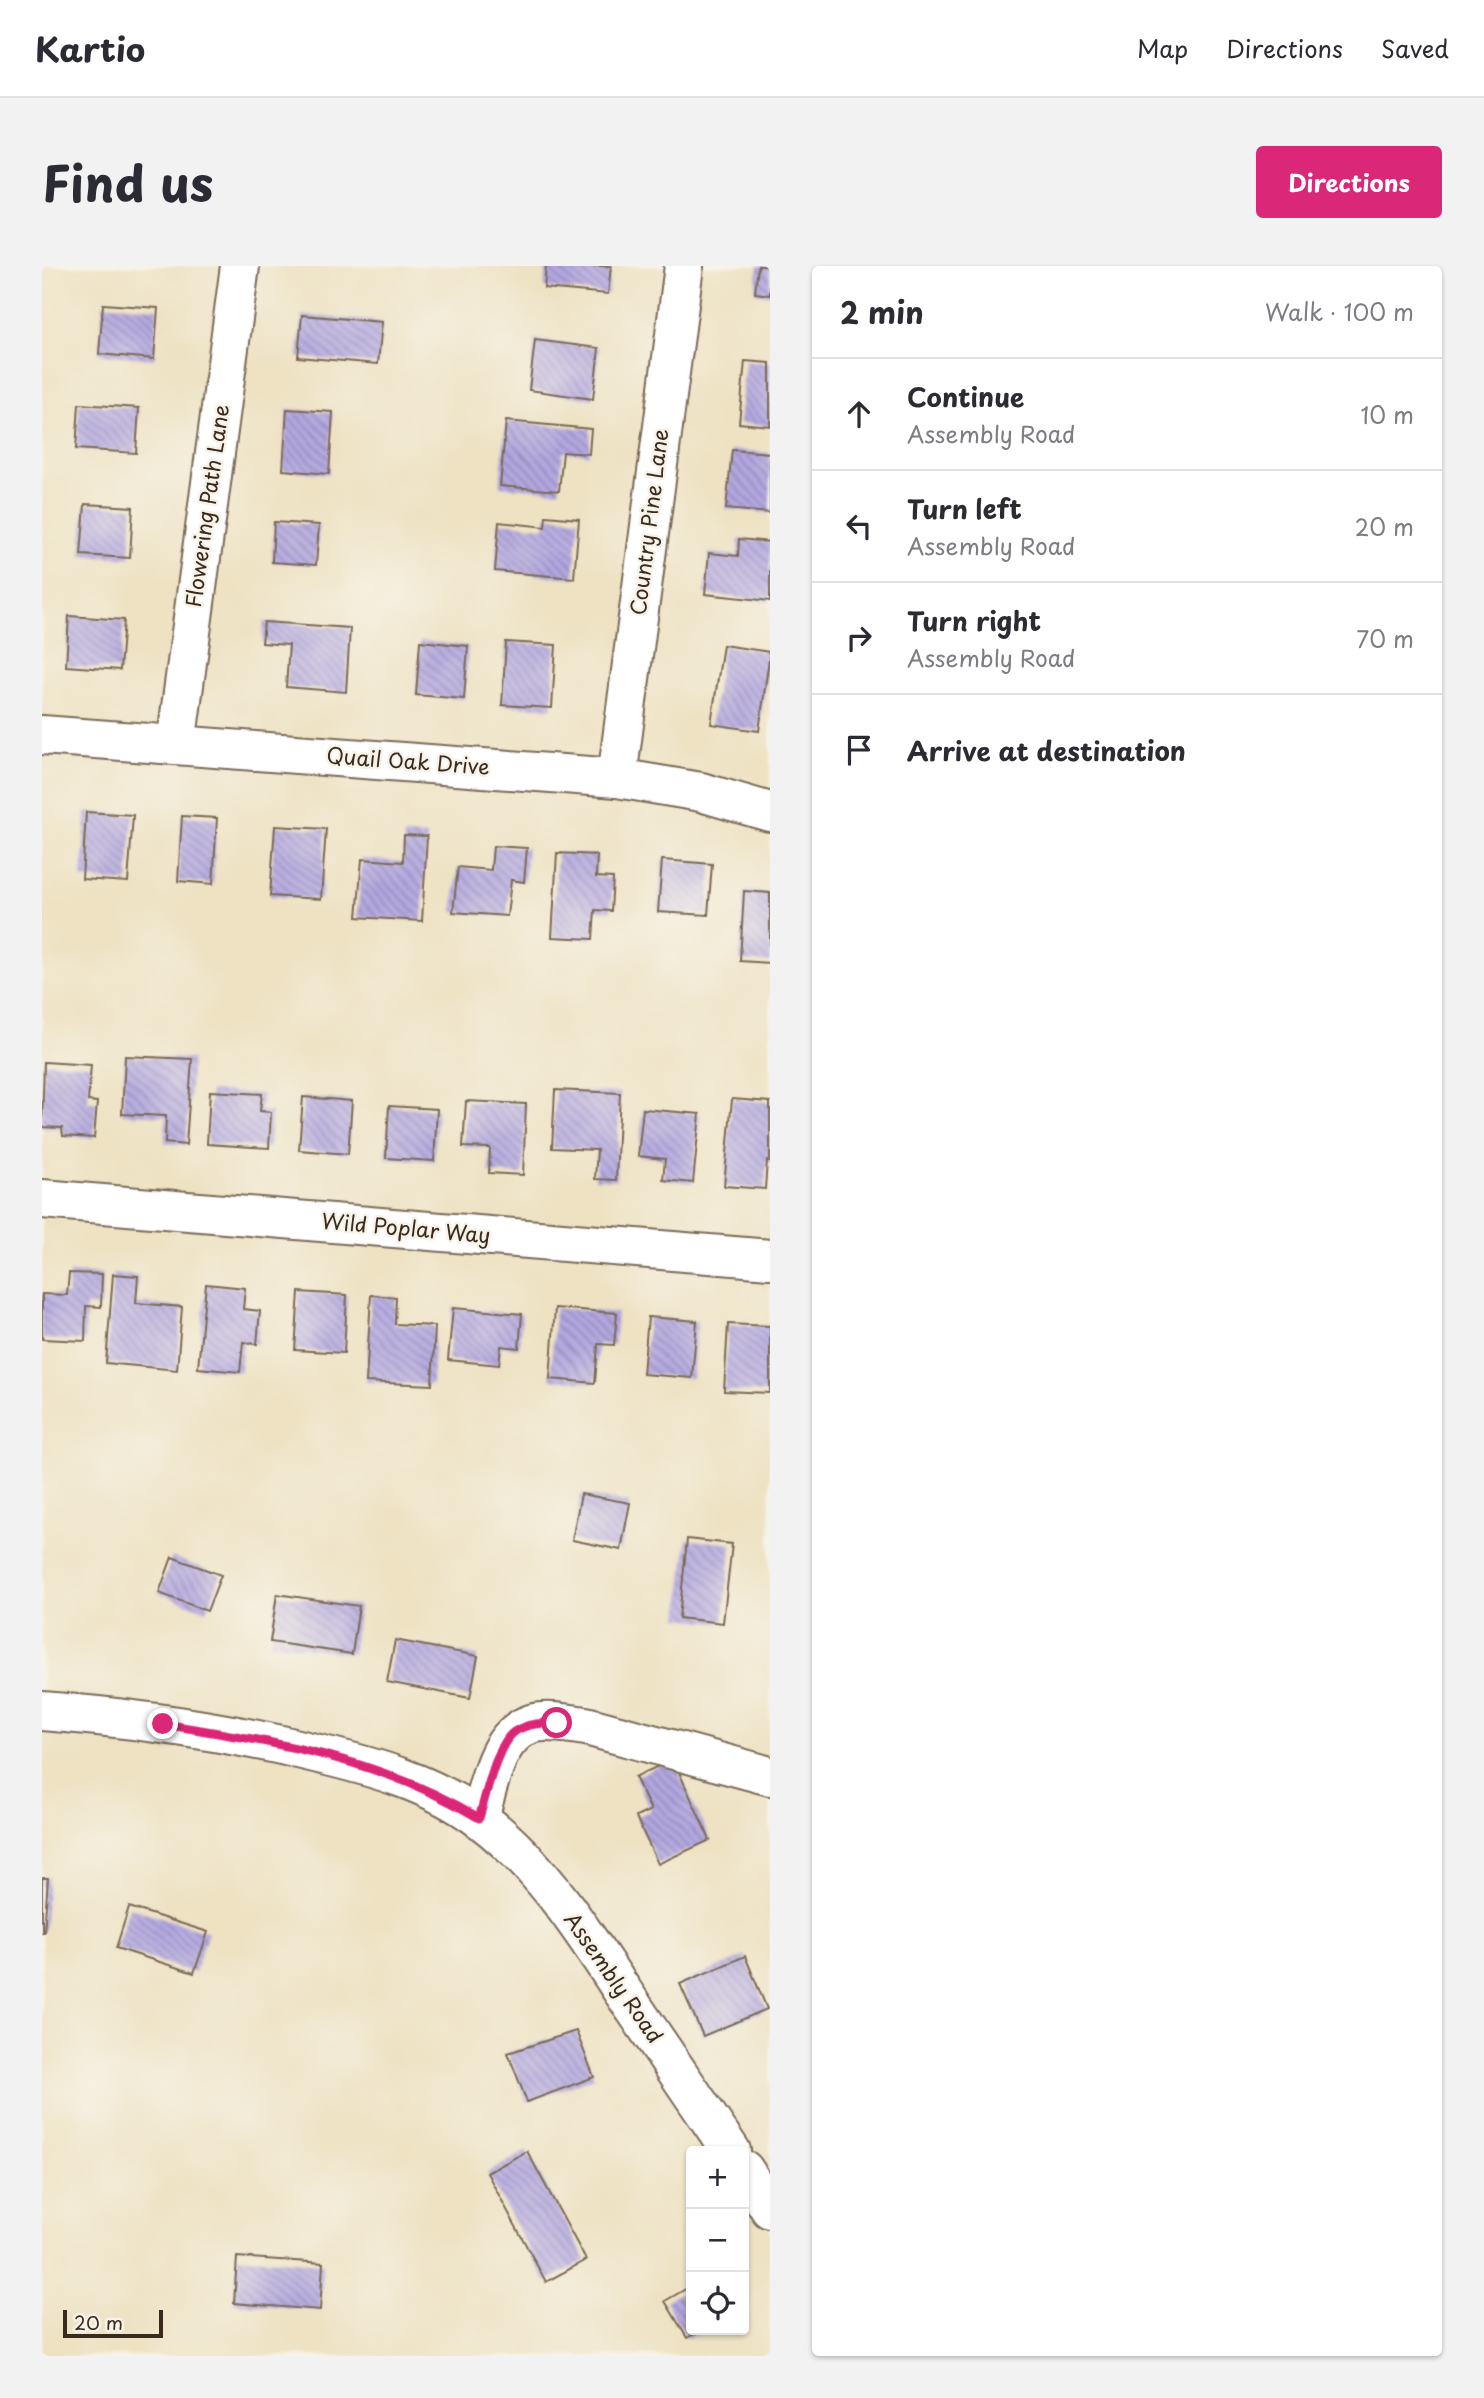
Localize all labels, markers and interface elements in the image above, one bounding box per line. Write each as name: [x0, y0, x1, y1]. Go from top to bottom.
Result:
text: Kartio: [35, 23, 145, 73]
text: Map: [1137, 30, 1188, 66]
text: Directions: [1226, 30, 1343, 66]
text: Saved: [1381, 30, 1449, 66]
text: Find us: [42, 145, 213, 219]
button: Directions: [1256, 146, 1442, 218]
text: 2 min: [840, 289, 924, 334]
text: Walk · 100 m: [1265, 294, 1414, 329]
text: Continue: [907, 377, 1024, 416]
icon: ahead: [840, 395, 878, 433]
text: 10 m: [1360, 397, 1414, 432]
street label: Flowering Path Lane: [176, 402, 236, 609]
text: Assembly Road: [907, 416, 1075, 451]
street label: Country Pine Lane: [621, 427, 675, 617]
text: Turn left: [907, 489, 1022, 528]
icon: left: [840, 507, 878, 545]
text: 20 m: [1355, 509, 1414, 544]
text: Assembly Road: [907, 528, 1075, 563]
text: Turn right: [907, 601, 1041, 640]
icon: right: [840, 619, 878, 657]
text: 70 m: [1356, 621, 1414, 656]
text: Assembly Road: [907, 640, 1075, 675]
icon: arrive: [840, 731, 878, 769]
text: Arrive at destination: [907, 731, 1186, 770]
street label: Quail Oak Drive: [325, 738, 491, 782]
street label: Wild Poplar Way: [320, 1204, 492, 1250]
route start: [541, 1707, 572, 1738]
route end: [147, 1708, 178, 1739]
street label: Assembly Road: [557, 1905, 672, 2049]
map controls: [686, 2146, 749, 2335]
button: +: [686, 2146, 749, 2209]
button: −: [686, 2209, 749, 2272]
button: locate: [686, 2272, 749, 2335]
scale bar: [63, 2307, 163, 2339]
text: 20 m: [74, 2308, 123, 2336]

